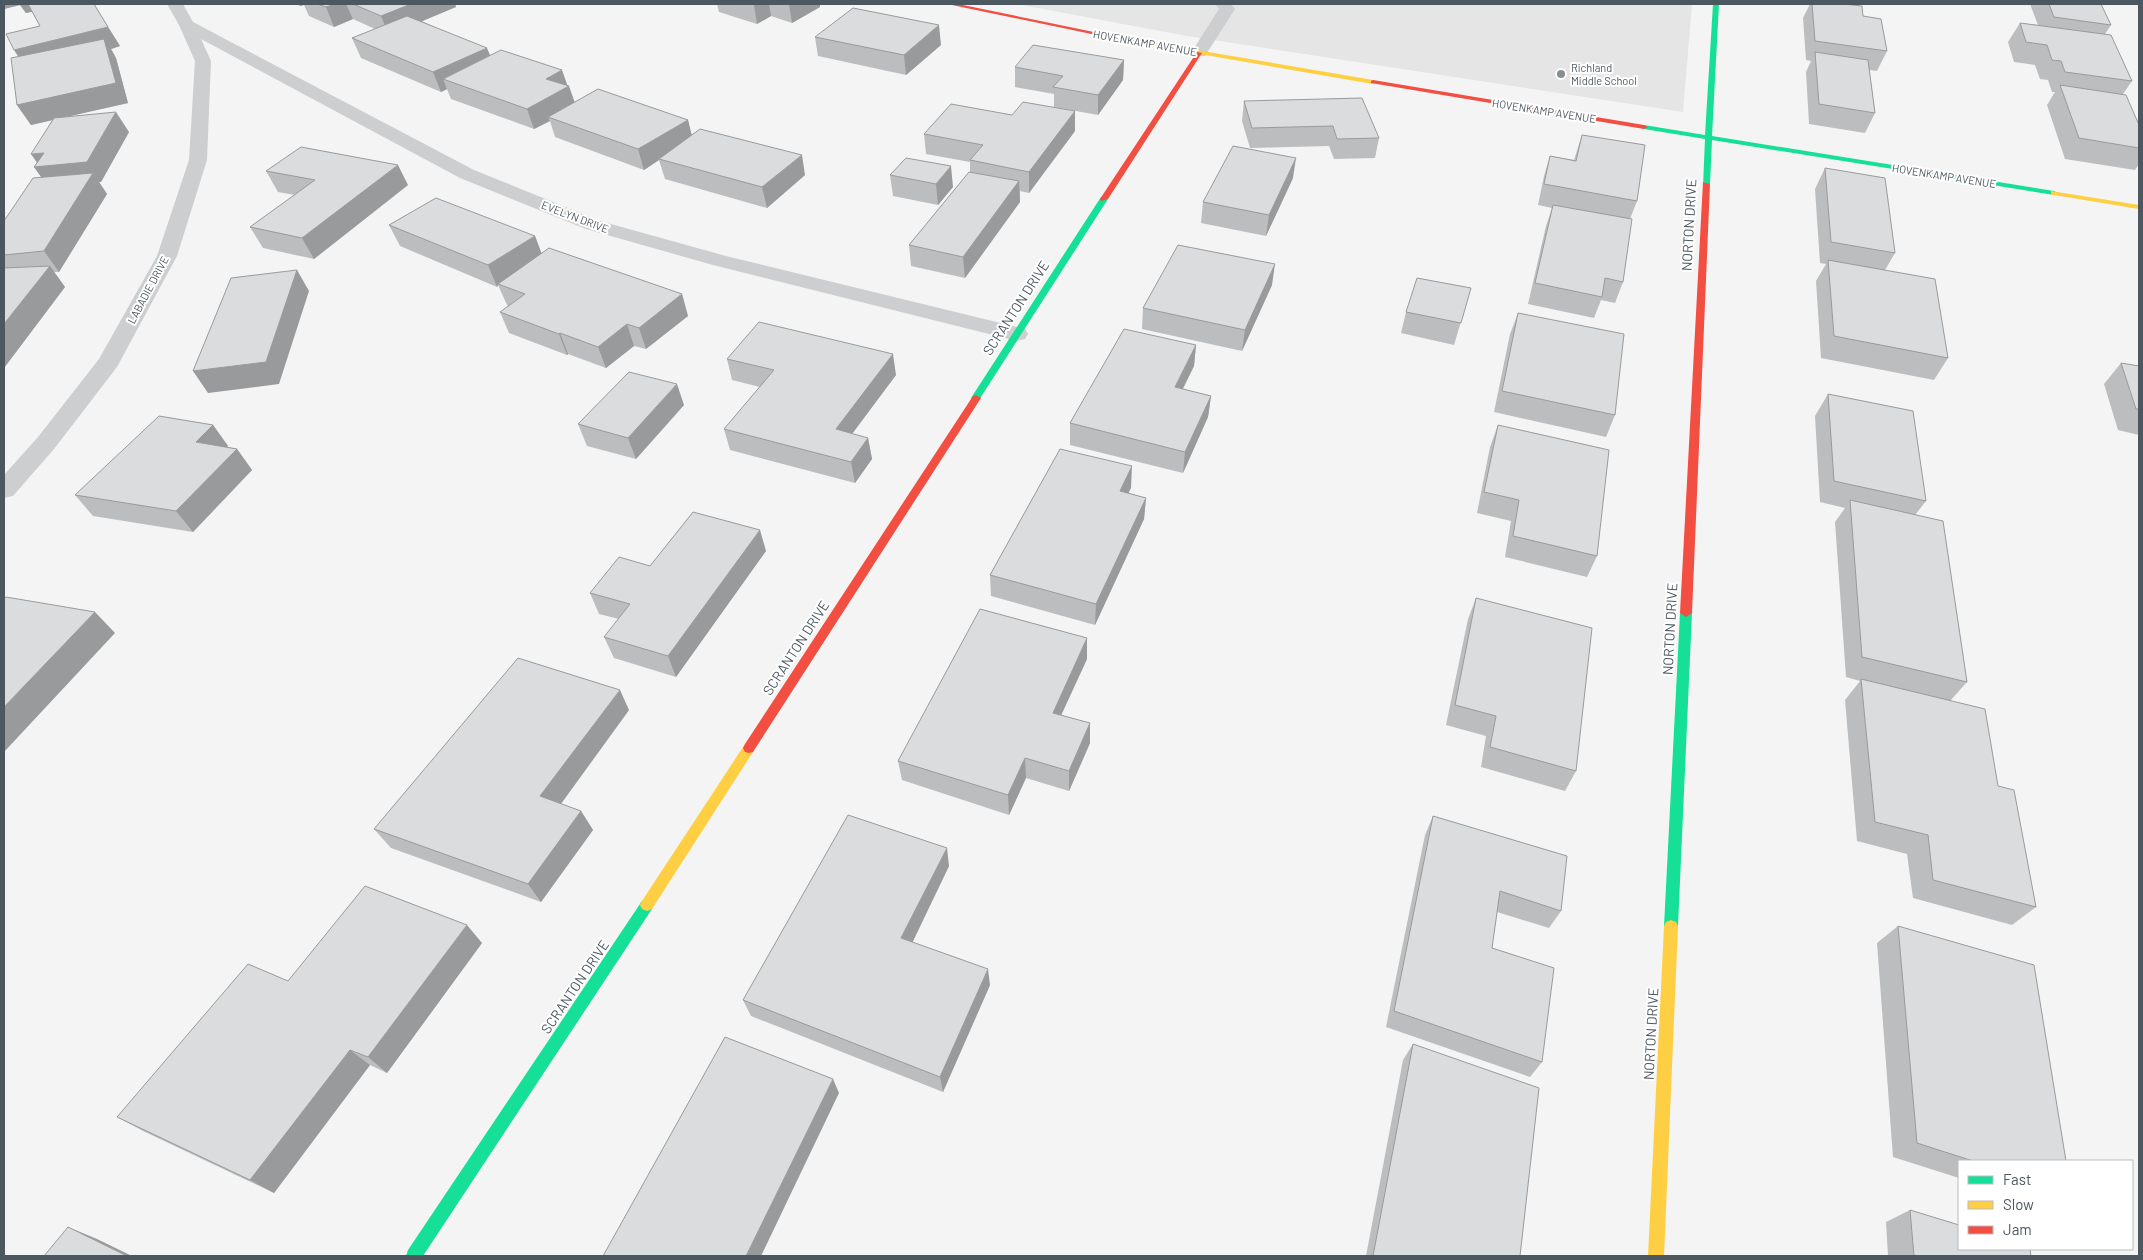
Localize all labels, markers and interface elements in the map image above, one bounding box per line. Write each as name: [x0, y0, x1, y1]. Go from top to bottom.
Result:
street label: HOVENKAMP AVENUE: [1092, 27, 1198, 58]
place label: Richland Middle School: [1571, 61, 1637, 87]
marker: Richland Middle School: [1555, 68, 1567, 80]
street label: HOVENKAMP AVENUE: [1491, 96, 1597, 125]
street label: HOVENKAMP AVENUE: [1891, 161, 1997, 190]
street label: NORTON DRIVE: [1678, 178, 1699, 272]
street label: EVELYN DRIVE: [540, 198, 611, 235]
street label: LABADIE DRIVE: [124, 253, 171, 326]
street label: SCRANTON DRIVE: [979, 257, 1052, 358]
street label: NORTON DRIVE: [1659, 582, 1680, 676]
street label: SCRANTON DRIVE: [759, 597, 832, 698]
street label: SCRANTON DRIVE: [537, 937, 612, 1037]
street label: NORTON DRIVE: [1640, 987, 1661, 1081]
legend: [1958, 1160, 2133, 1250]
text: Fast: [2003, 1170, 2031, 1188]
text: Slow: [2003, 1195, 2034, 1213]
text: Jam: [2003, 1220, 2032, 1238]

